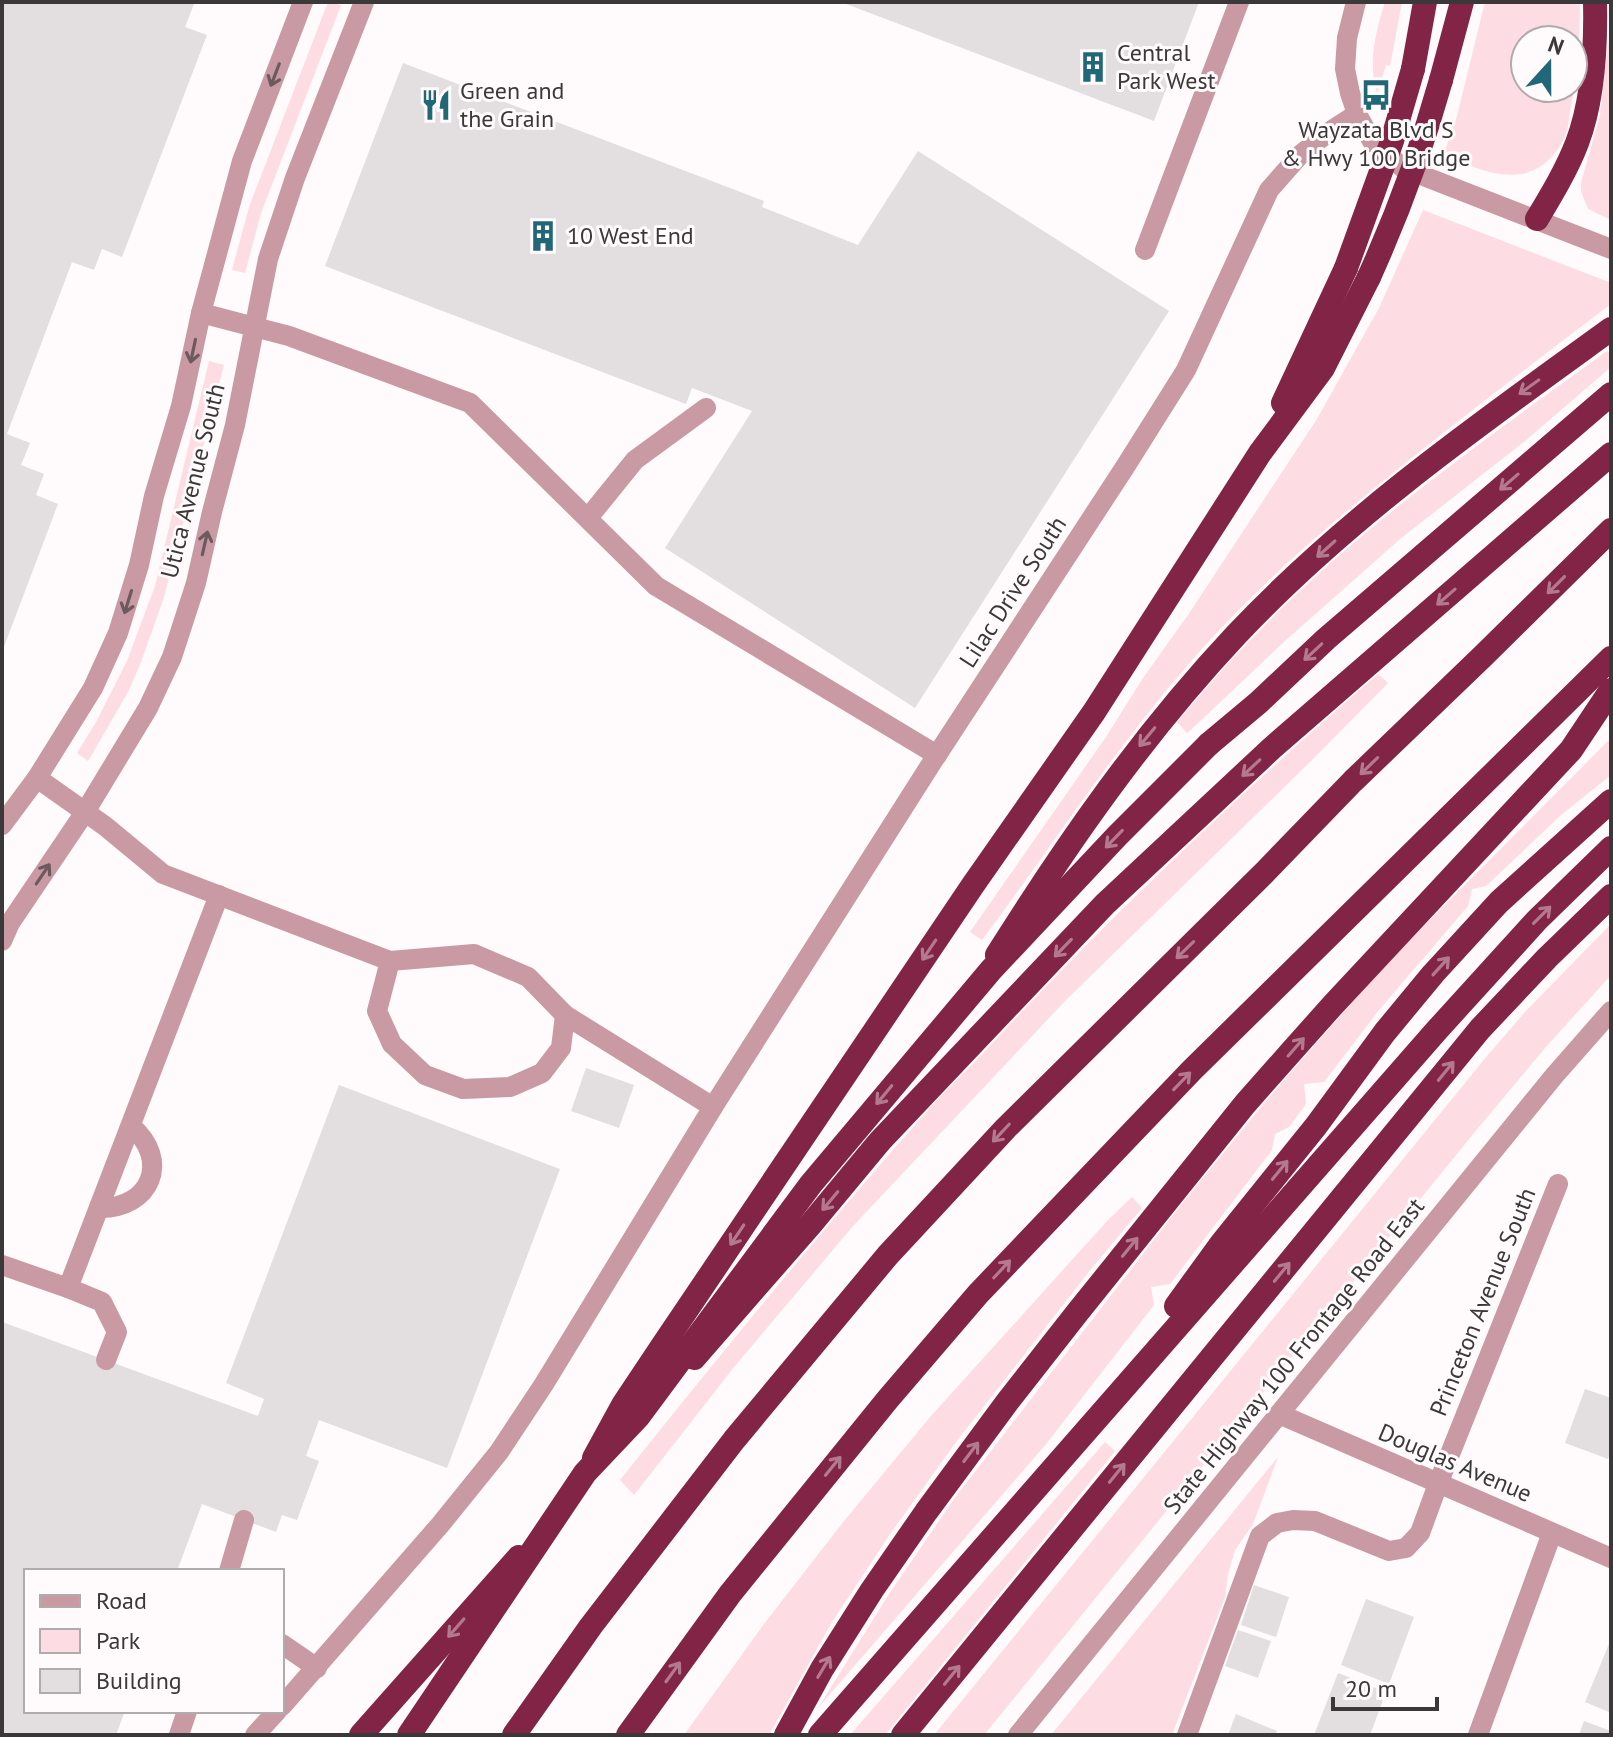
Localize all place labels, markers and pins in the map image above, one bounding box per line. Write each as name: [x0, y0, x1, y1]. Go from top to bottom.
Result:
place label: Central Park West: [1117, 37, 1216, 96]
building icon: Central Park West: [1076, 50, 1110, 84]
place label: Green and the Grain: [460, 75, 564, 134]
bus stop icon: Wayzata Blvd S & Hwy 100 Bridge: [1359, 78, 1393, 112]
restaurant icon: Green and the Grain: [419, 88, 453, 122]
place label: Wayzata Blvd S & Hwy 100 Bridge: [1282, 114, 1470, 173]
building icon: 10 West End: [526, 219, 560, 253]
place label: 10 West End: [567, 220, 694, 251]

